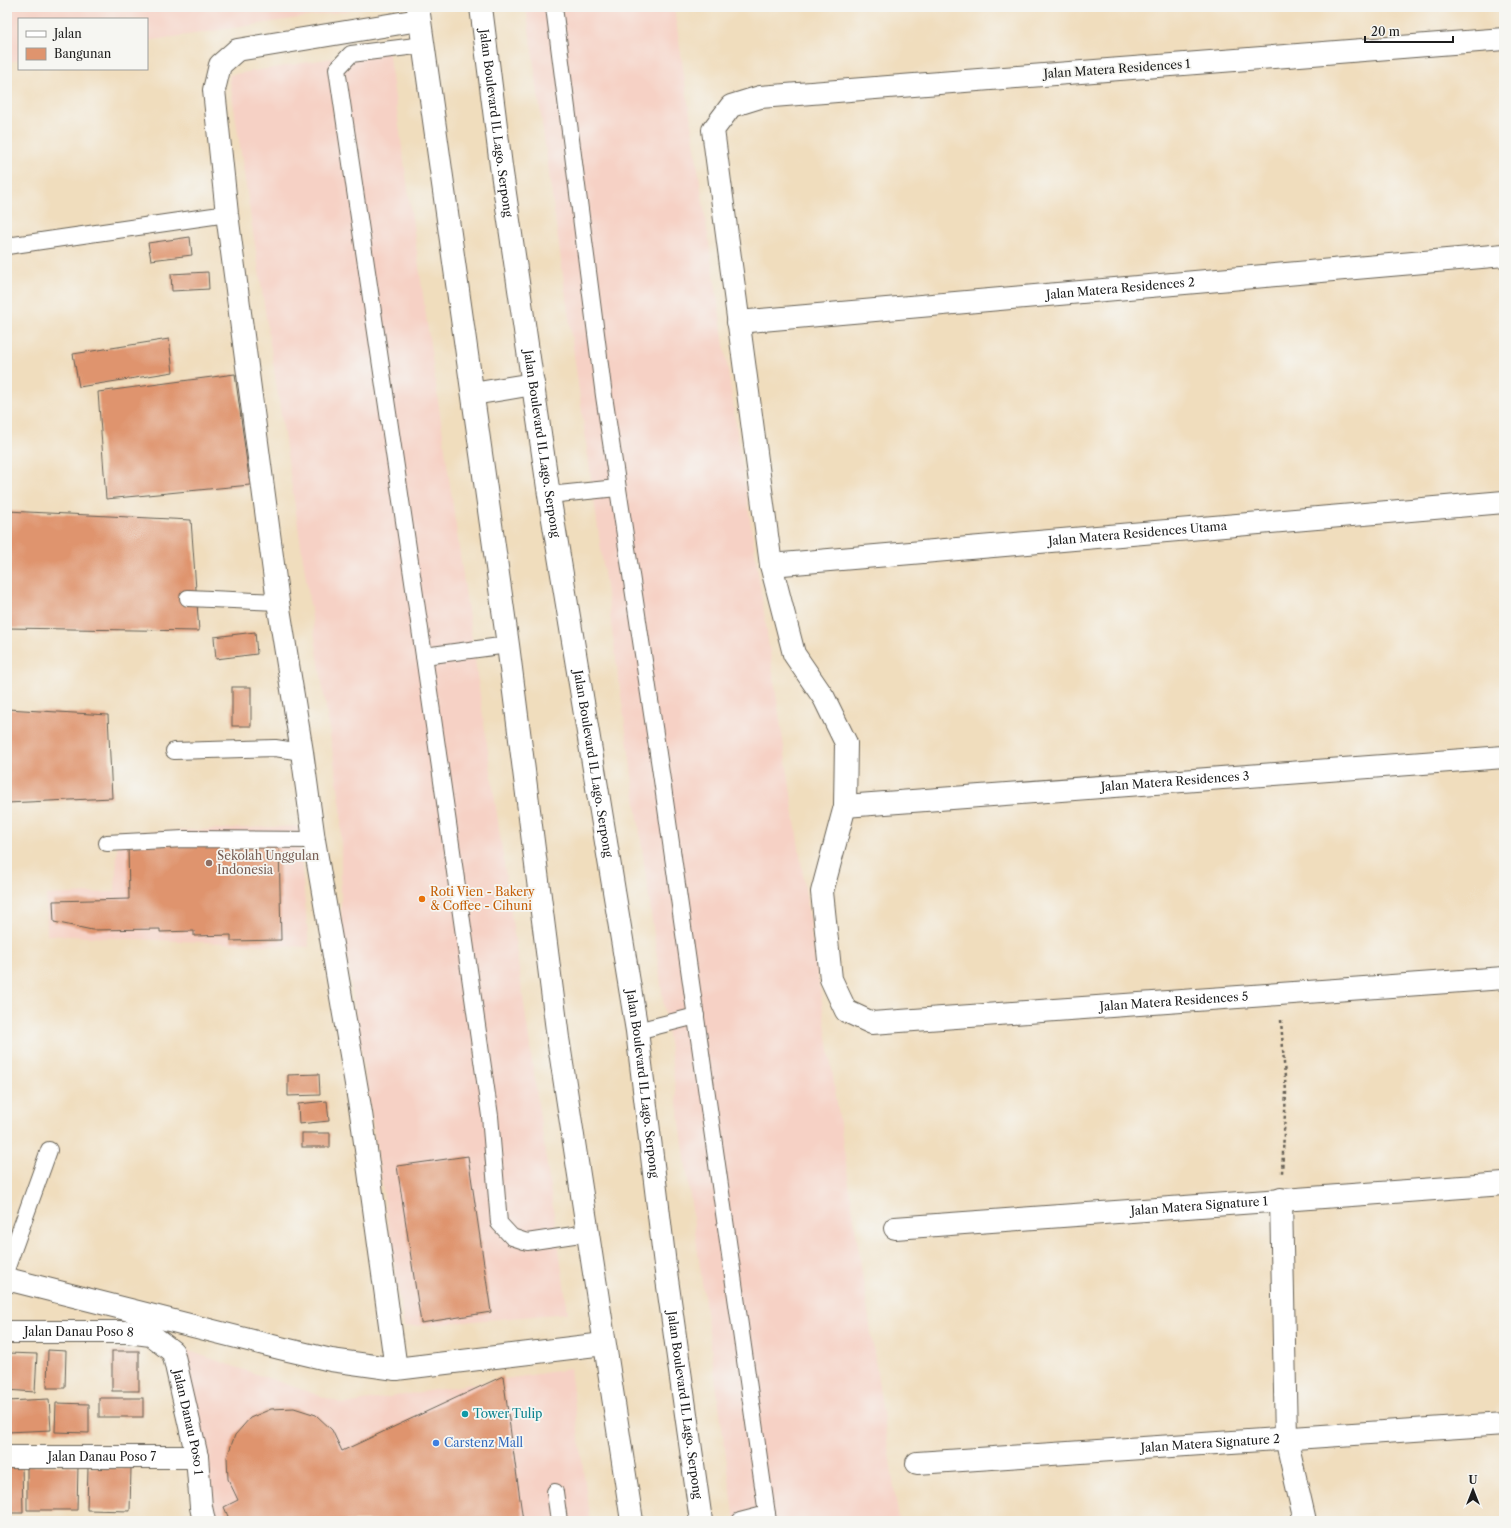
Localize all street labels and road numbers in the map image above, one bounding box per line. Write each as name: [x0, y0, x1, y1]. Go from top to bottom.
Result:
street label: Jalan Boulevard IL Lago. Serpong: [477, 26, 516, 219]
street label: Jalan Matera Residences 1: [1041, 56, 1191, 81]
street label: Jalan Matera Residences 2: [1044, 274, 1196, 302]
street label: Jalan Boulevard IL Lago. Serpong: [521, 347, 564, 539]
street label: Jalan Matera Residences Utama: [1046, 518, 1228, 548]
street label: Jalan Boulevard IL Lago. Serpong: [571, 667, 616, 859]
street label: Jalan Matera Residences 3: [1098, 768, 1250, 794]
street label: Jalan Boulevard IL Lago. Serpong: [623, 987, 663, 1179]
street label: Jalan Matera Residences 5: [1097, 988, 1249, 1014]
street label: Jalan Matera Signature 1: [1128, 1193, 1268, 1218]
street label: Jalan Boulevard IL Lago. Serpong: [664, 1308, 706, 1500]
street label: Jalan Danau Poso 8: [22, 1324, 135, 1340]
street label: Jalan Danau Poso 1: [170, 1366, 206, 1476]
street label: Jalan Matera Signature 2: [1138, 1431, 1280, 1455]
street label: Jalan Danau Poso 7: [46, 1449, 156, 1464]

